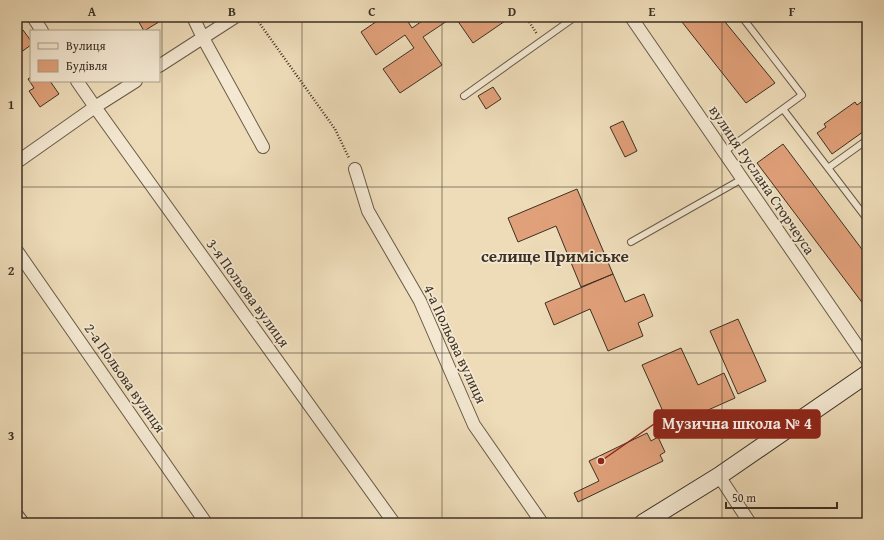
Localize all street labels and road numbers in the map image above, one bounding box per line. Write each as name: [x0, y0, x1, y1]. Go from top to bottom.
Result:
street label: вулиця Руслана Сторчеуса: [704, 101, 821, 259]
street label: 3-я Польова вулиця: [202, 234, 295, 352]
street label: 4-а Польова вулиця: [419, 281, 492, 407]
street label: 2-а Польова вулиця: [80, 319, 171, 437]

